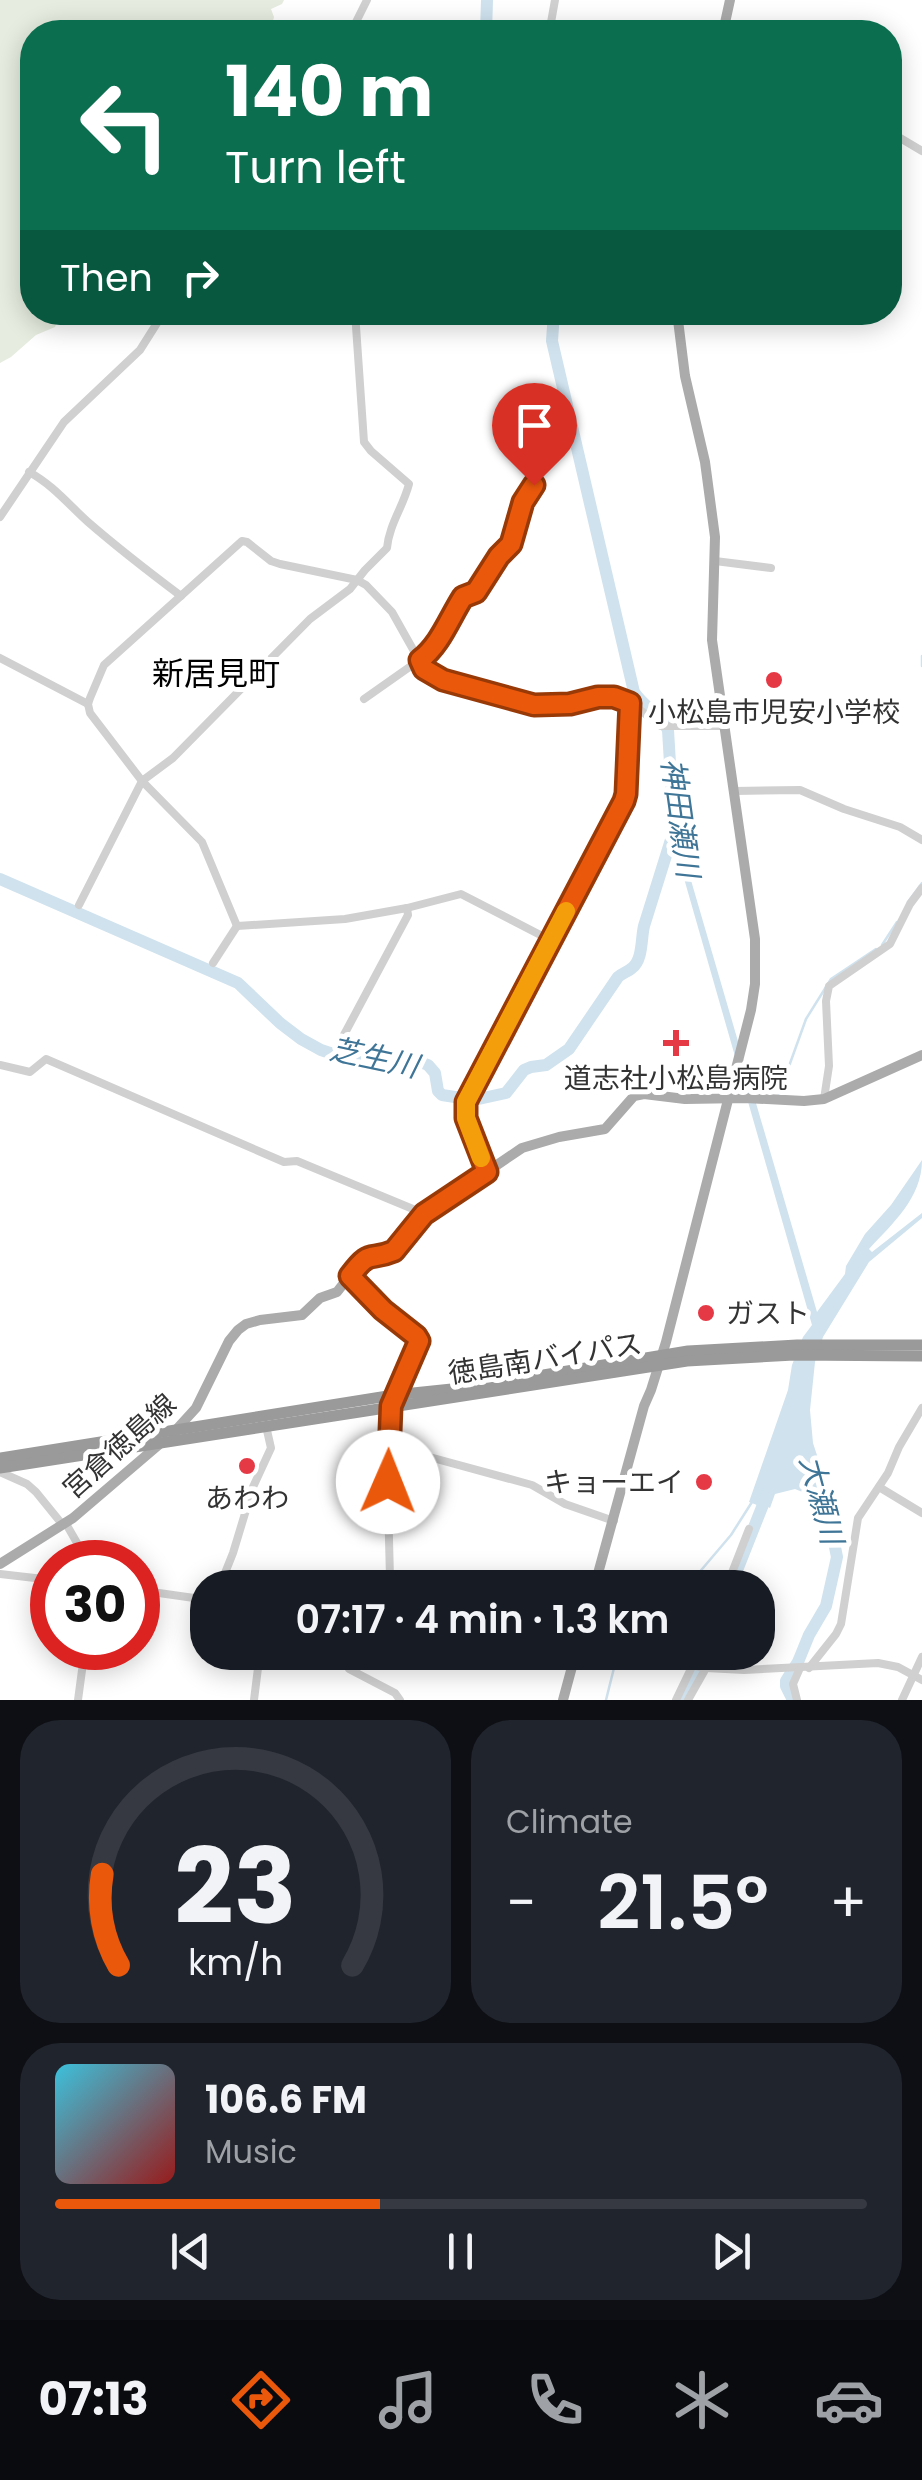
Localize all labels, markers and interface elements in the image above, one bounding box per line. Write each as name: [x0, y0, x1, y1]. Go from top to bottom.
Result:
text: 140 m: [225, 42, 433, 141]
icon: left: [60, 60, 190, 190]
text: Turn left: [225, 136, 406, 199]
icon: right: [173, 250, 228, 305]
text: Then: [60, 251, 153, 304]
pin: [492, 383, 577, 486]
icon: arrive: [507, 398, 562, 453]
district label: 新居見町: [152, 651, 280, 696]
marker: 小松島市児安小学校: [763, 669, 785, 691]
place label: 小松島市児安小学校: [648, 693, 900, 732]
water label: 神田瀬川: [651, 756, 711, 883]
water label: 芝生川: [326, 1027, 426, 1089]
marker: 道志社小松島病院: [663, 1030, 689, 1056]
place label: 道志社小松島病院: [564, 1059, 788, 1098]
place label: ガスト: [726, 1294, 810, 1333]
marker: ガスト: [695, 1302, 717, 1324]
street label: 徳島南バイパス: [446, 1324, 645, 1393]
street label: 宮倉徳島線: [54, 1385, 184, 1508]
position arrow: [336, 1430, 440, 1534]
water label: 大瀬川: [789, 1451, 855, 1552]
marker: あわわ: [236, 1455, 258, 1477]
place label: キョーエイ: [544, 1463, 684, 1502]
marker: キョーエイ: [693, 1471, 715, 1493]
place label: あわわ: [205, 1479, 289, 1518]
speed limit sign: 30: [30, 1540, 160, 1670]
text: 07:17 · 4 min · 1.3 km: [296, 1593, 669, 1646]
text: Climate: [506, 1799, 633, 1844]
text: 23: [174, 1814, 297, 1959]
text: 21.5°: [597, 1850, 769, 1955]
text: −: [506, 1864, 536, 1941]
text: +: [829, 1864, 867, 1941]
text: km/h: [188, 1937, 283, 1988]
text: 106.6 FM: [205, 2073, 367, 2126]
text: Music: [205, 2129, 297, 2174]
icon: previous: [163, 2224, 218, 2279]
icon: pause: [433, 2224, 488, 2279]
icon: next: [704, 2224, 759, 2279]
icon: directions: [226, 2365, 296, 2435]
icon: music: [373, 2365, 443, 2435]
icon: phone: [520, 2365, 590, 2435]
icon: climate: [667, 2365, 737, 2435]
icon: car: [814, 2365, 884, 2435]
text: 07:13: [38, 2368, 149, 2431]

